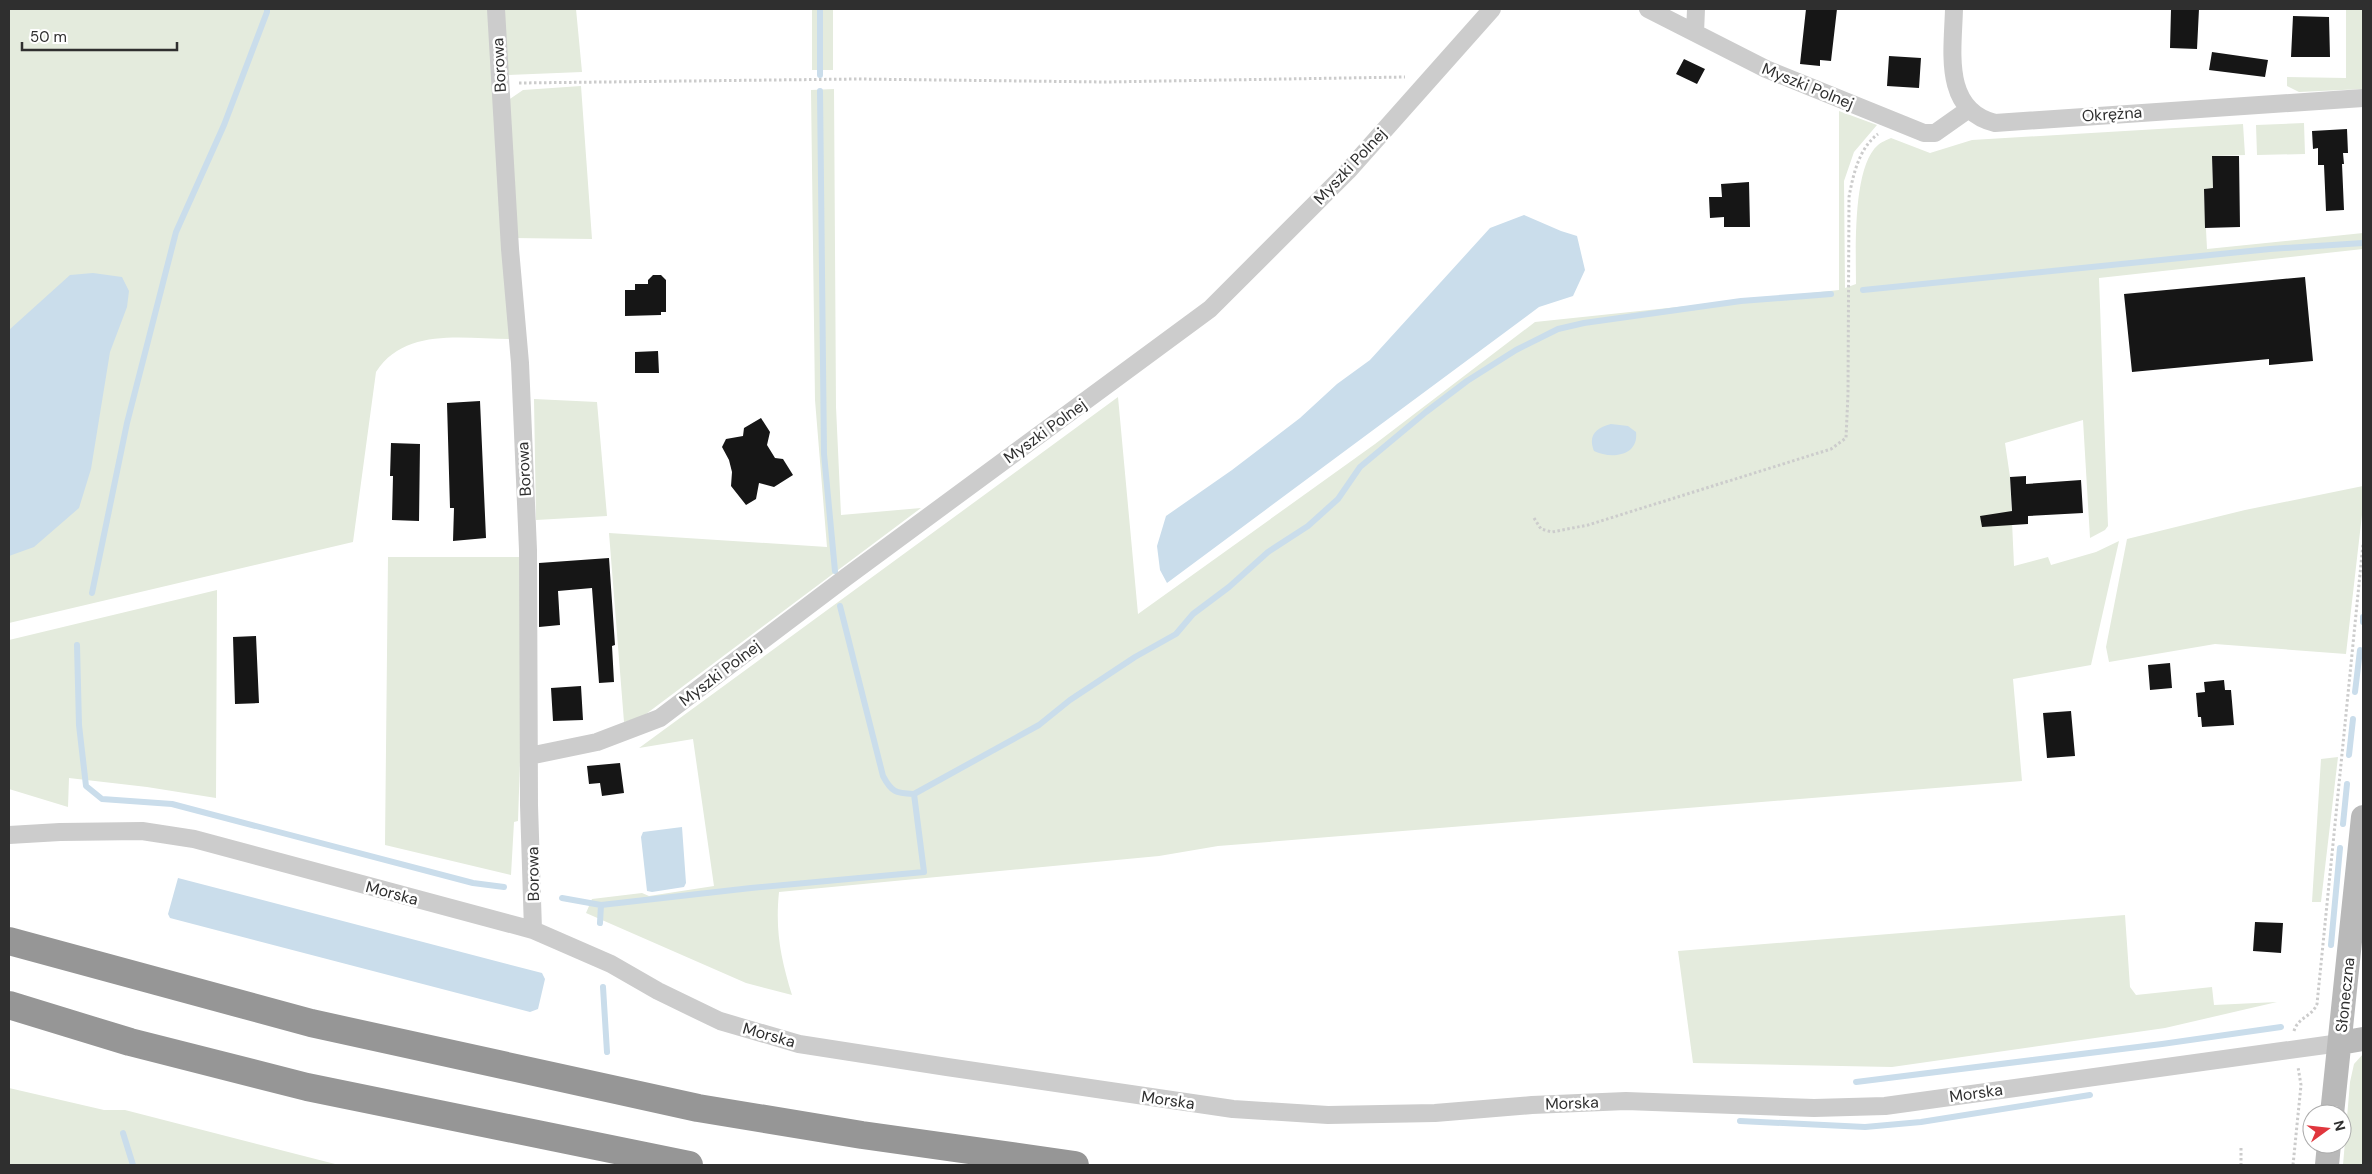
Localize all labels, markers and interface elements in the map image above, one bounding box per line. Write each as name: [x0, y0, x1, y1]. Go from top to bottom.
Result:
scale bar: [22, 20, 178, 52]
text: 50 m: [30, 27, 67, 47]
street label: Borowa: [487, 37, 511, 93]
street label: Myszki Polnej: [1759, 58, 1857, 114]
street label: Okrężna: [2081, 101, 2143, 127]
street label: Myszki Polnej: [1309, 123, 1391, 209]
street label: Myszki Polnej: [999, 394, 1091, 468]
street label: Borowa: [512, 441, 536, 497]
street label: Myszki Polnej: [675, 635, 765, 711]
street label: Borowa: [522, 847, 544, 901]
street label: Morska: [363, 876, 421, 910]
street label: Słoneczna: [2331, 956, 2359, 1034]
street label: Morska: [740, 1018, 798, 1052]
street label: Morska: [1948, 1079, 2004, 1107]
street label: Morska: [1140, 1086, 1196, 1114]
street label: Morska: [1545, 1092, 1599, 1114]
north arrow: [2302, 1104, 2352, 1154]
text: N: [2330, 1118, 2350, 1133]

